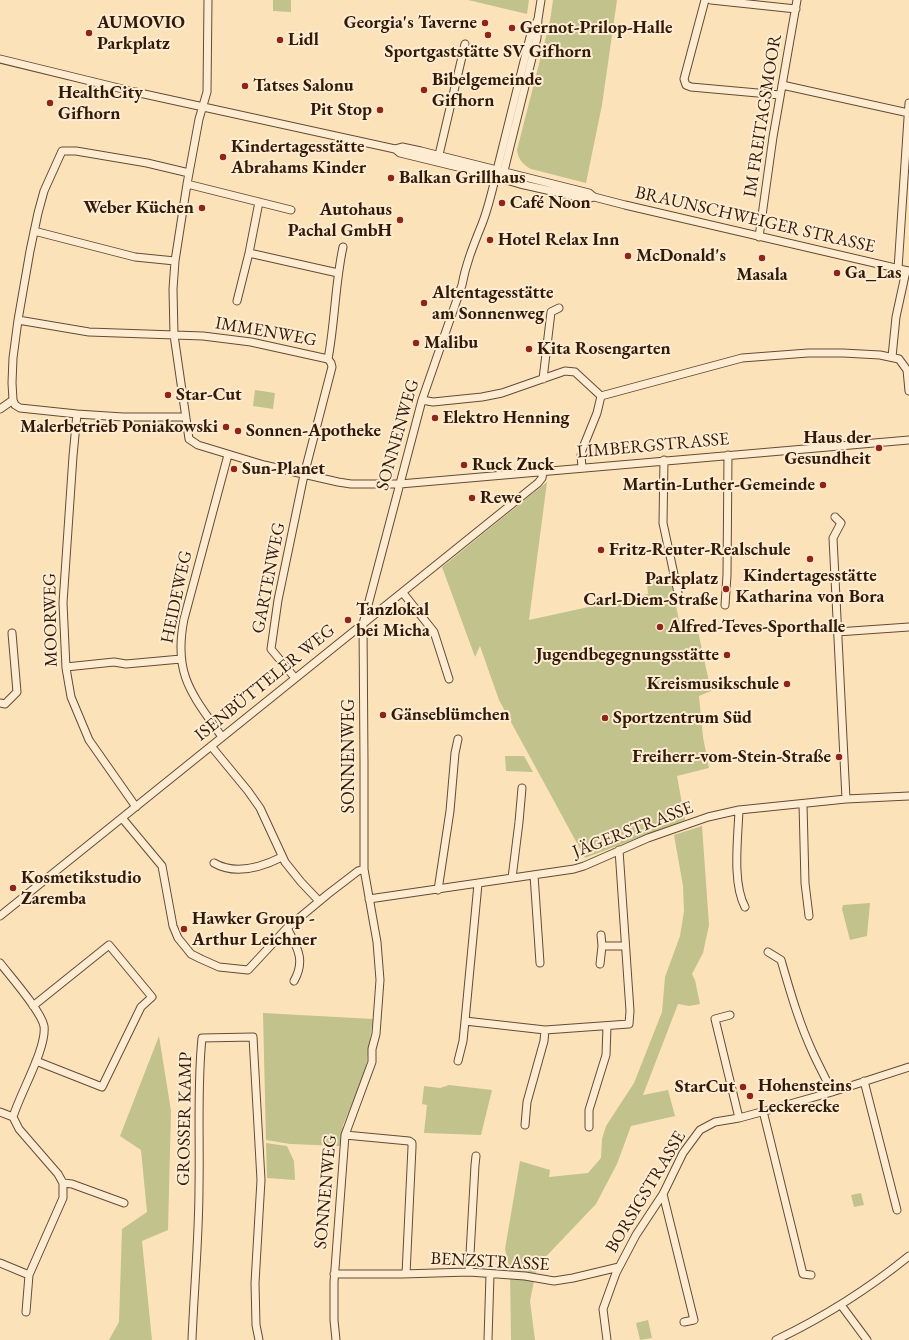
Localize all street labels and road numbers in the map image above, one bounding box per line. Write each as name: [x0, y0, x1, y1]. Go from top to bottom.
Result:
street label: IM FREITAGSMOOR: [739, 33, 787, 199]
street label: BRAUNSCHWEIGER STRASSE: [633, 182, 877, 258]
street label: IMMENWEG: [214, 312, 318, 352]
street label: SONNENWEG: [372, 377, 424, 493]
street label: LIMBERGSTRASSE: [576, 429, 730, 463]
street label: GARTENWEG: [248, 521, 290, 635]
street label: HEIDEWEG: [157, 549, 197, 645]
street label: MOORWEG: [39, 573, 63, 667]
street label: ISENBÜTTELER WEG: [191, 620, 339, 746]
street label: SONNENWEG: [338, 699, 360, 813]
street label: JÄGERSTRASSE: [570, 797, 696, 863]
street label: GROSSER KAMP: [173, 1052, 197, 1186]
street label: BORSIGSTRASSE: [601, 1127, 691, 1257]
street label: SONNENWEG: [310, 1134, 342, 1250]
street label: BENZSTRASSE: [430, 1248, 550, 1276]

